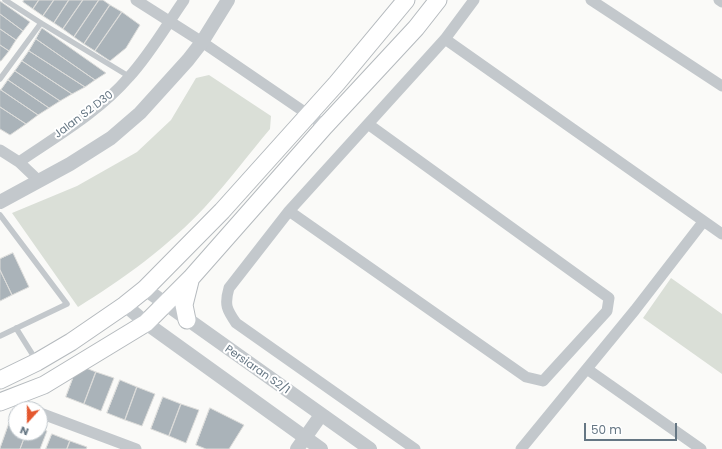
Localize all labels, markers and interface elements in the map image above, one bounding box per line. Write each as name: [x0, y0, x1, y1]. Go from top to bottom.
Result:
street label: Jalan S2 D30: [52, 89, 116, 141]
street label: Persiaran S2/1: [222, 343, 292, 397]
north arrow: [8, 401, 48, 441]
scale bar: [586, 415, 679, 441]
text: 50 m: [591, 421, 622, 438]
text: N: [17, 422, 31, 440]

